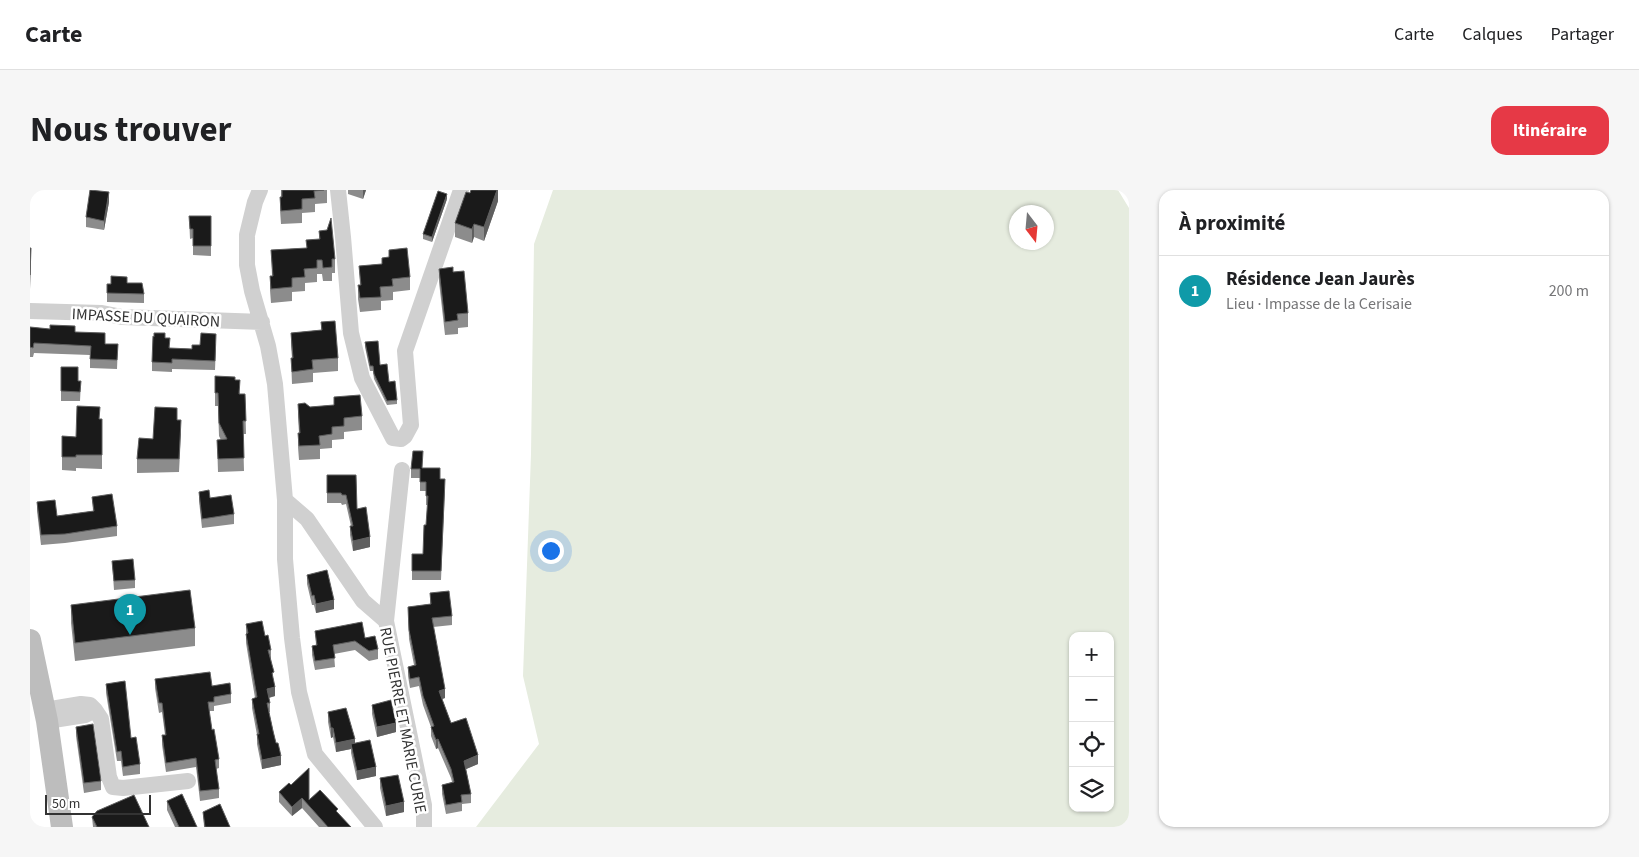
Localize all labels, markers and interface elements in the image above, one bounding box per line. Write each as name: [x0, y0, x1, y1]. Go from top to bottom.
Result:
text: Carte: [25, 17, 82, 52]
text: Carte: [1394, 22, 1434, 47]
text: Calques: [1462, 22, 1522, 47]
text: Partager: [1550, 22, 1614, 47]
text: Nous trouver: [30, 105, 231, 155]
button: Itinéraire: [1491, 106, 1609, 155]
north arrow: [1009, 205, 1054, 250]
text: À proximité: [1179, 208, 1285, 238]
text: Résidence Jean Jaurès: [1226, 266, 1415, 293]
text: 1: [1191, 280, 1199, 302]
text: 200 m: [1549, 280, 1589, 302]
text: Lieu · Impasse de la Cerisaie: [1226, 293, 1412, 315]
street label: IMPASSE DU QUAIRON: [71, 303, 221, 333]
your location: [538, 538, 564, 564]
pin: 1: [114, 594, 146, 635]
street label: RUE PIERRE ET MARIE CURIE: [374, 625, 432, 815]
map controls: [1069, 632, 1114, 812]
button: +: [1069, 632, 1114, 677]
button: −: [1069, 677, 1114, 722]
button: locate: [1069, 722, 1114, 767]
button: layers: [1069, 767, 1114, 812]
scale bar: [45, 792, 151, 815]
text: 50 m: [52, 794, 80, 814]

